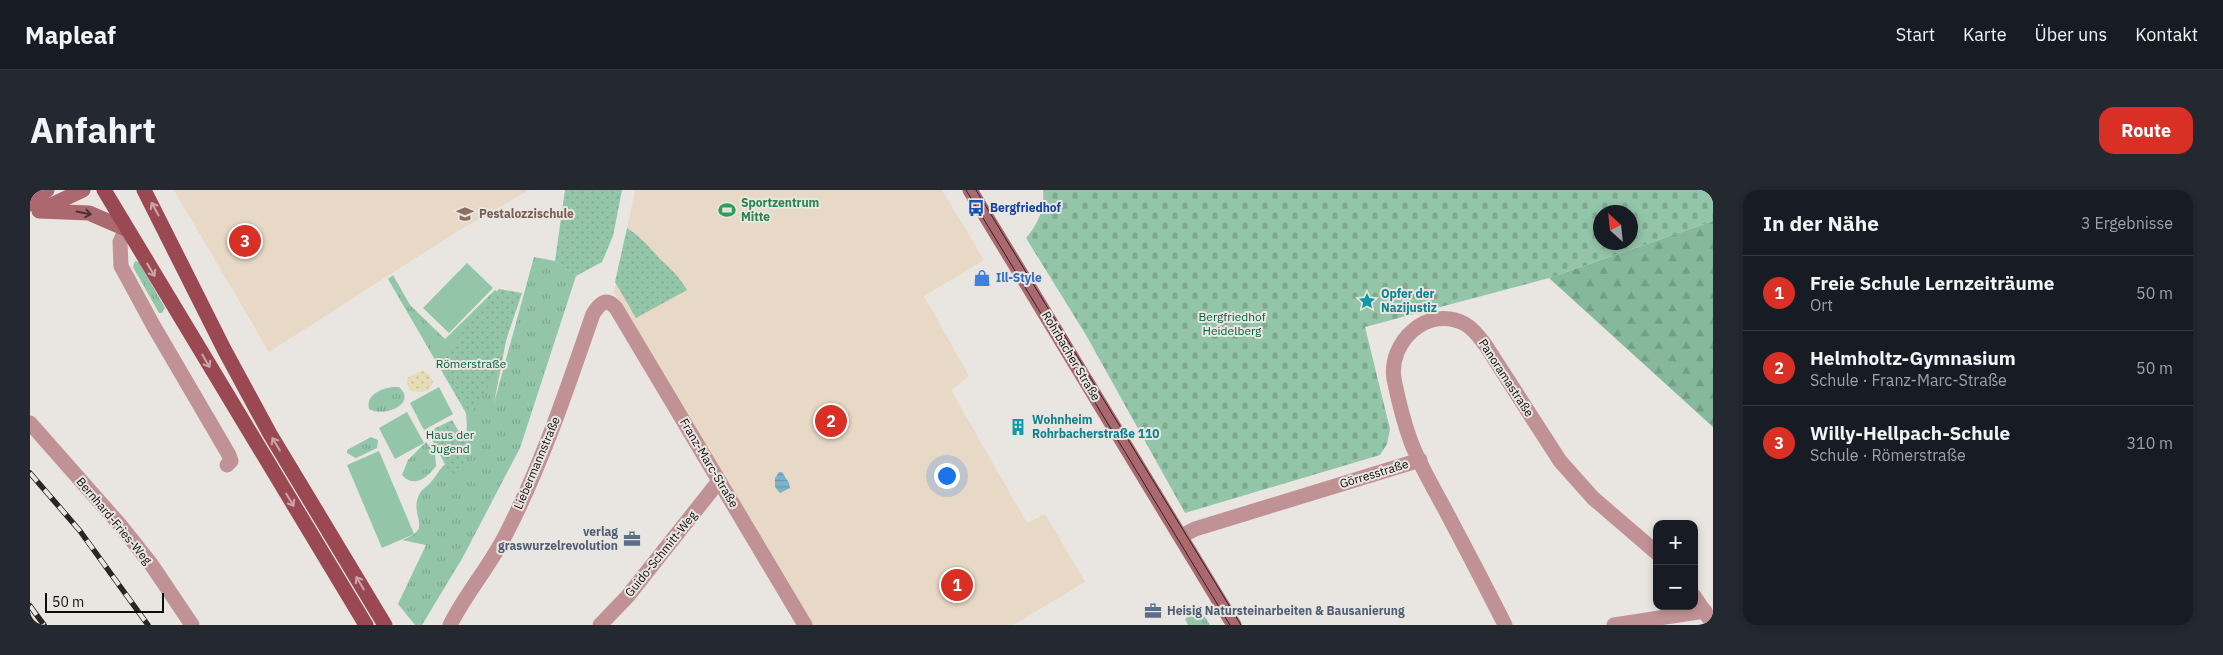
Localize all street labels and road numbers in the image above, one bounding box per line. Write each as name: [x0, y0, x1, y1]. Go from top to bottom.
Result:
street label: Rohrbacher Straße: [1039, 308, 1104, 404]
street label: Panoramastraße: [1476, 336, 1537, 420]
street label: Liebermannstraße: [510, 414, 563, 511]
street label: Franz-Marc-Straße: [677, 415, 742, 510]
street label: Görresstraße: [1338, 456, 1410, 491]
street label: Bernhard-Fries-Weg: [74, 474, 156, 568]
street label: Guido-Schmitt-Weg: [621, 507, 700, 600]

